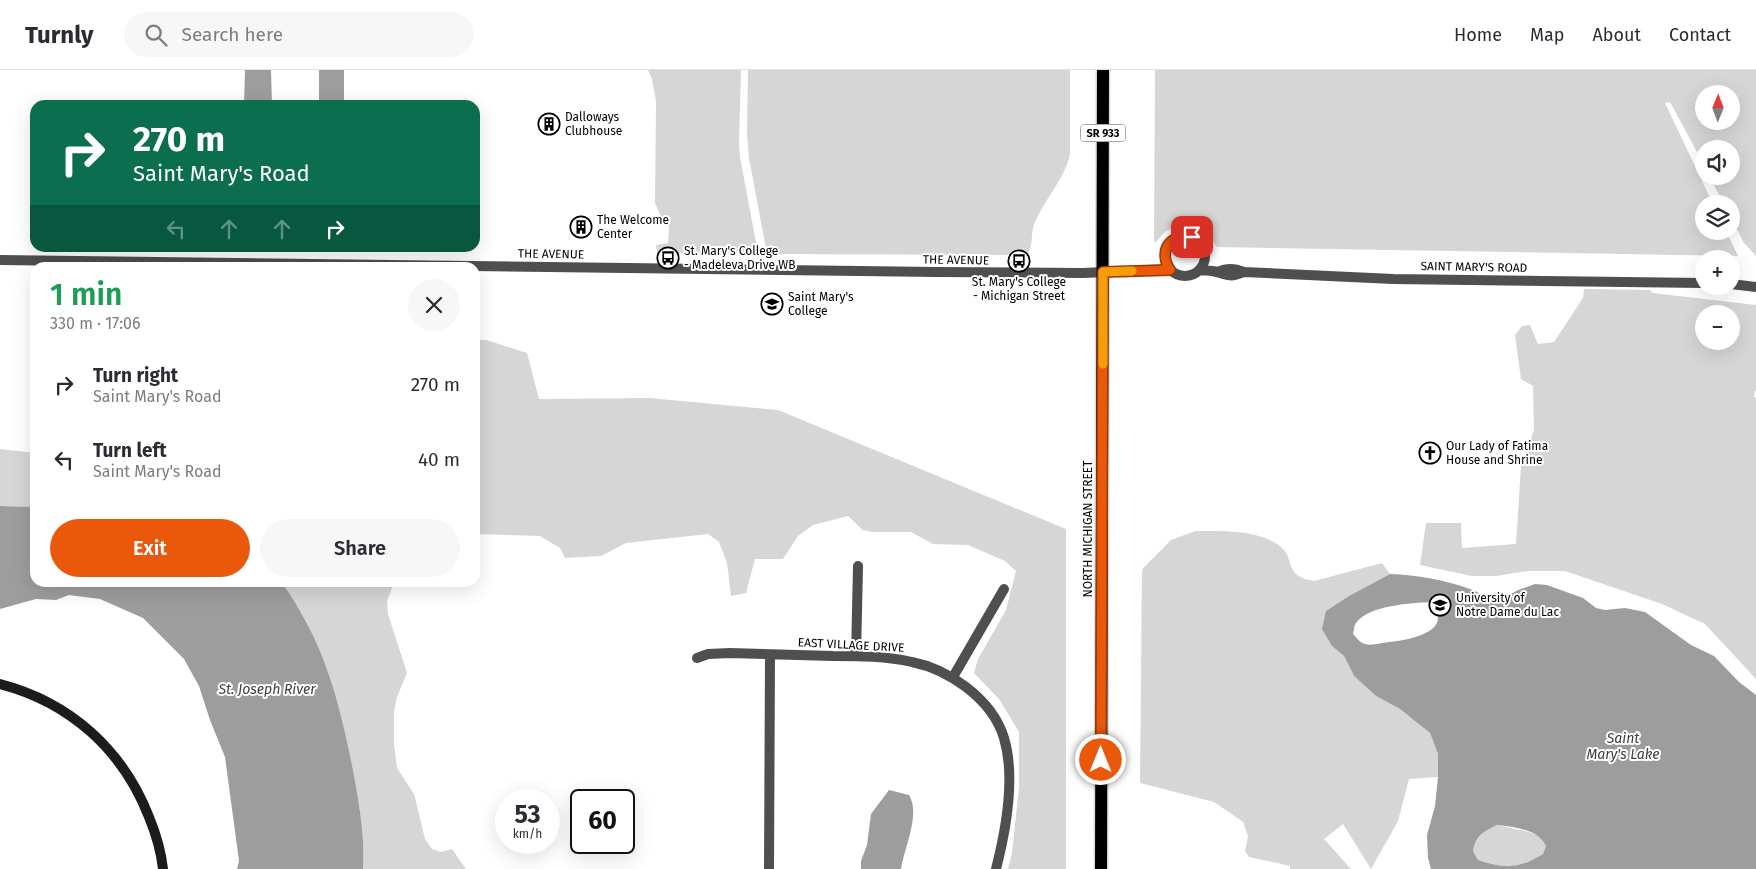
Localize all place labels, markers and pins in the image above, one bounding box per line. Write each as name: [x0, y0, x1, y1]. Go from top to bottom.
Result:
place label: Dalloways Clubhouse: [565, 110, 622, 138]
building icon: Dalloways Clubhouse: [537, 112, 561, 136]
place label: The Welcome Center: [597, 213, 669, 241]
building icon: The Welcome Center: [569, 215, 593, 239]
pin: [1171, 216, 1213, 258]
place label: St. Mary's College - Madeleva Drive WB: [684, 244, 796, 272]
bus stop icon: St. Mary's College - Madeleva Drive WB: [656, 246, 680, 270]
bus stop icon: St. Mary's College - Michigan Street: [1007, 249, 1031, 273]
place label: St. Mary's College - Michigan Street: [972, 275, 1066, 303]
place label: Saint Mary's College: [788, 290, 854, 318]
school or university icon: Saint Mary's College: [760, 292, 784, 316]
place label: Our Lady of Fatima House and Shrine: [1446, 439, 1548, 467]
church icon: Our Lady of Fatima House and Shrine: [1418, 441, 1442, 465]
place label: University of Notre Dame du Lac: [1456, 591, 1559, 619]
school or university icon: University of Notre Dame du Lac: [1428, 593, 1452, 617]

